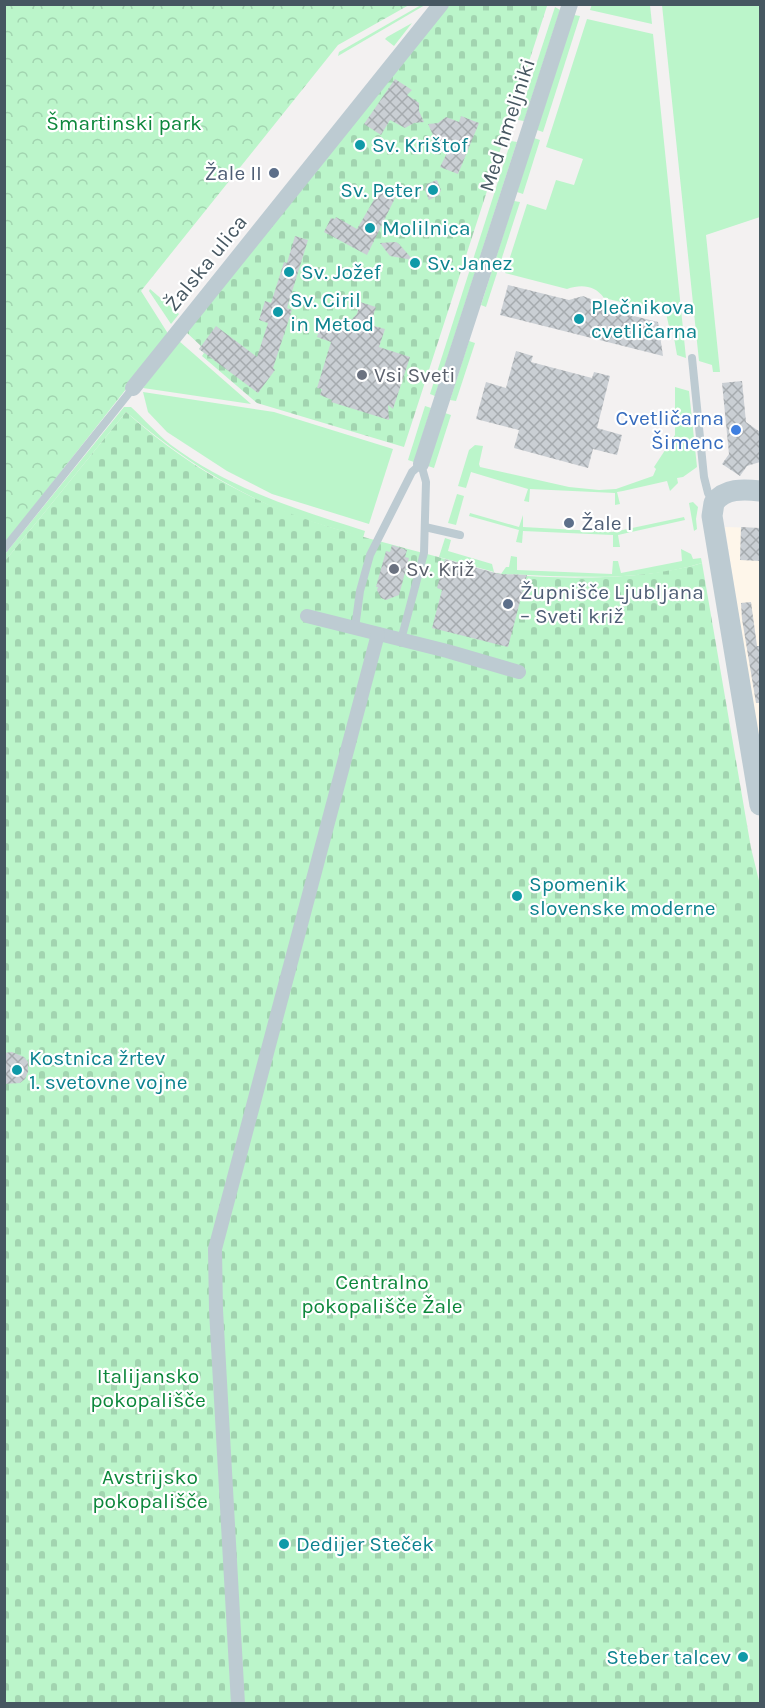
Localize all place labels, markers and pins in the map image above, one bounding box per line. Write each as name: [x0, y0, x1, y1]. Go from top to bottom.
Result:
place label: Sv. Krištof: [372, 133, 469, 157]
marker: Sv. Krištof: [353, 138, 367, 152]
place label: Žale II: [205, 161, 262, 185]
marker: Žale II: [267, 166, 281, 180]
place label: Sv. Peter: [340, 178, 421, 202]
marker: Sv. Peter: [426, 183, 440, 197]
place label: Molilnica: [382, 216, 471, 240]
marker: Molilnica: [363, 221, 377, 235]
place label: Sv. Janez: [427, 251, 512, 275]
marker: Sv. Janez: [408, 256, 422, 270]
place label: Sv. Jožef: [301, 260, 382, 284]
marker: Sv. Jožef: [282, 265, 296, 279]
place label: Sv. Ciril in Metod: [290, 288, 374, 336]
place label: Plečnikova cvetličarna: [591, 295, 697, 343]
marker: Sv. Ciril in Metod: [271, 305, 285, 319]
marker: Plečnikova cvetličarna: [572, 312, 586, 326]
place label: Vsi Sveti: [374, 363, 456, 387]
marker: Vsi Sveti: [355, 368, 369, 382]
place label: Cvetličarna Šimenc: [616, 406, 724, 454]
marker: Cvetličarna Šimenc: [729, 423, 743, 437]
place label: Žale I: [581, 511, 633, 535]
marker: Žale I: [562, 516, 576, 530]
place label: Sv. Križ: [406, 557, 475, 581]
marker: Sv. Križ: [387, 562, 401, 576]
place label: Župnišče Ljubljana – Sveti križ: [520, 580, 704, 628]
marker: Župnišče Ljubljana – Sveti križ: [501, 597, 515, 611]
place label: Spomenik slovenske moderne: [529, 872, 715, 920]
marker: Spomenik slovenske moderne: [510, 889, 524, 903]
place label: Kostnica žrtev 1. svetovne vojne: [29, 1046, 188, 1094]
marker: Kostnica žrtev 1. svetovne vojne: [10, 1063, 24, 1077]
place label: Dedijer Steček: [296, 1532, 434, 1556]
marker: Dedijer Steček: [277, 1537, 291, 1551]
place label: Steber talcev: [606, 1645, 731, 1669]
marker: Steber talcev: [736, 1650, 750, 1664]

